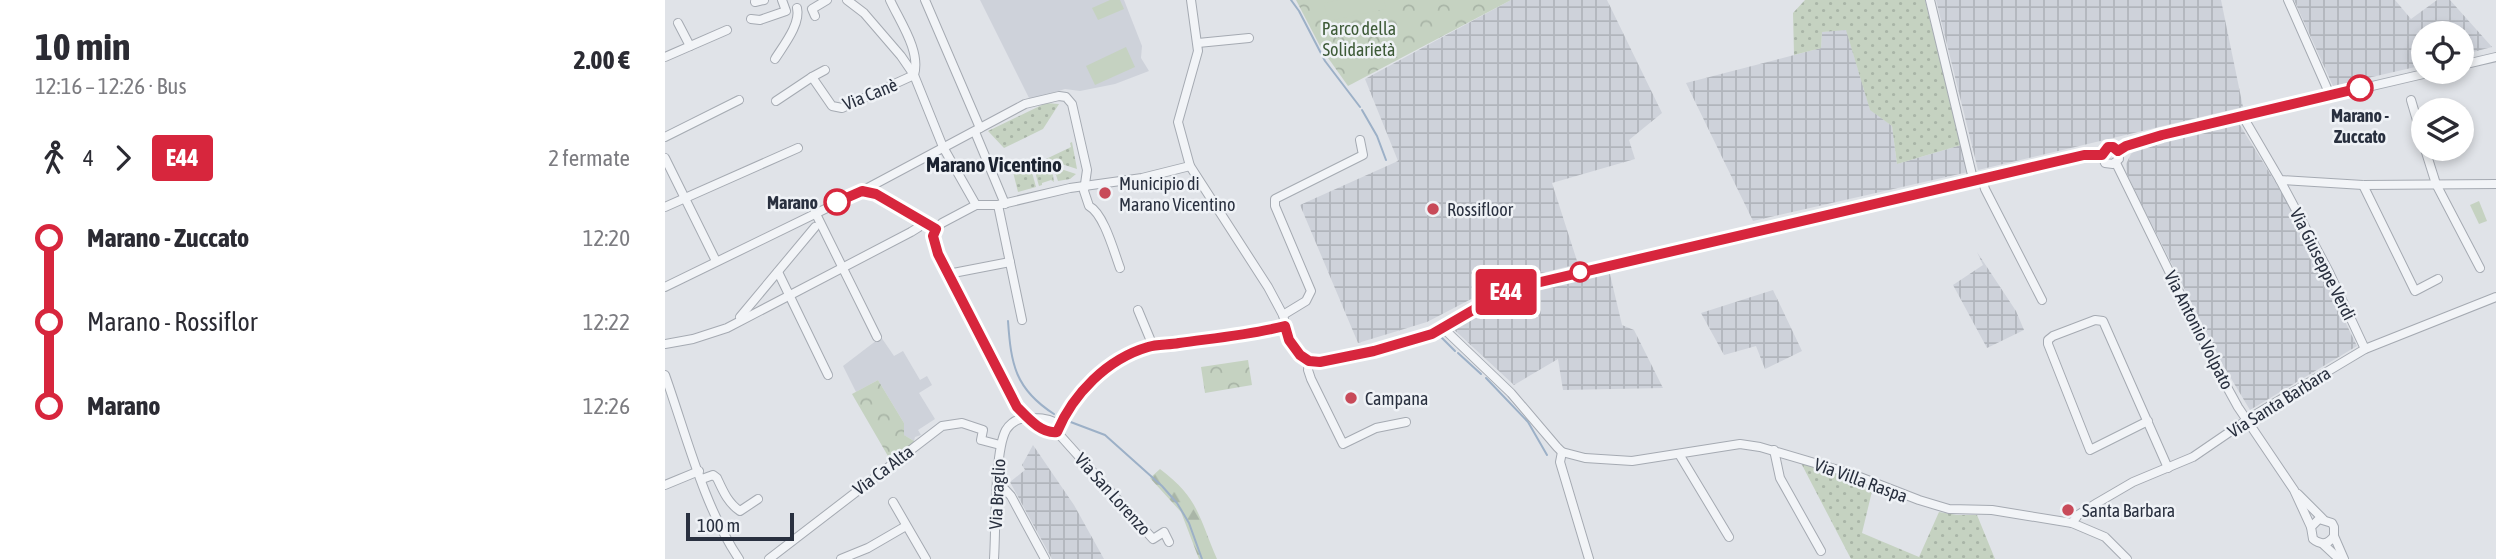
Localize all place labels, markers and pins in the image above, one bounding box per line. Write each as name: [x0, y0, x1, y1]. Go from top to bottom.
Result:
marker: Marano - Zuccato: [2347, 75, 2373, 101]
place label: Marano - Zuccato: [2331, 105, 2389, 147]
place label: Municipio di Marano Vicentino: [1119, 173, 1235, 215]
marker: Municipio di Marano Vicentino: [1097, 185, 1113, 201]
marker: Marano: [824, 189, 850, 215]
place label: Marano: [767, 192, 818, 213]
place label: Rossifloor: [1447, 199, 1514, 220]
marker: Rossifloor: [1425, 201, 1441, 217]
unlabelled marker: [1570, 262, 1590, 282]
place label: Campana: [1365, 388, 1428, 409]
marker: Campana: [1343, 390, 1359, 406]
place label: Santa Barbara: [2082, 500, 2175, 521]
marker: Santa Barbara: [2060, 502, 2076, 518]

